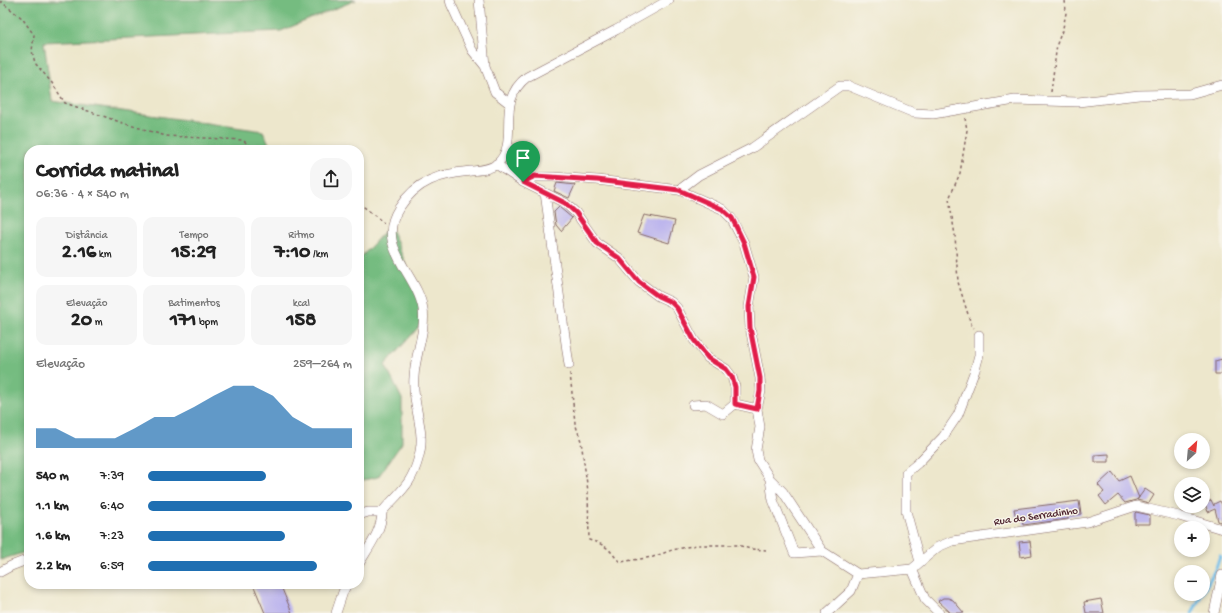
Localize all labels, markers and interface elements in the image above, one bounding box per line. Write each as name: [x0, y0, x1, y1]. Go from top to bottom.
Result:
pin: [506, 141, 540, 182]
icon: arrive: [512, 147, 534, 169]
button: share: [310, 158, 352, 200]
text: Corrida matinal: [36, 159, 179, 185]
text: 06:36 · 4 × 540 m: [36, 187, 129, 202]
text: Distância: [66, 230, 108, 242]
text: Tempo: [180, 230, 208, 242]
text: Ritmo: [288, 230, 314, 242]
text: 2.16: [62, 242, 96, 265]
text: 15:29: [172, 242, 216, 265]
text: 7:10: [274, 242, 310, 265]
text: km: [96, 249, 111, 261]
text: /km: [310, 249, 328, 261]
text: Elevação: [66, 298, 107, 310]
text: Batimentos: [168, 298, 220, 310]
text: kcal: [293, 298, 310, 310]
text: 20: [71, 310, 92, 333]
text: 171: [170, 310, 196, 333]
text: 158: [287, 310, 316, 333]
text: m: [92, 317, 102, 329]
text: bpm: [196, 317, 218, 329]
text: Elevação: [36, 357, 85, 372]
text: 259–264 m: [293, 357, 352, 372]
north arrow: [1174, 433, 1210, 469]
map controls: [1174, 433, 1210, 601]
text: 540 m: [36, 469, 69, 484]
text: 7:39: [100, 469, 124, 484]
button: layers: [1174, 477, 1210, 513]
text: 1.1 km: [36, 499, 69, 514]
text: 6:40: [100, 499, 124, 514]
street label: Rua do Serradinho: [993, 505, 1079, 529]
button: +: [1174, 521, 1210, 557]
text: 1.6 km: [36, 529, 70, 544]
text: 7:23: [100, 529, 124, 544]
text: 2.2 km: [36, 559, 71, 574]
text: 6:59: [100, 559, 124, 574]
button: −: [1174, 565, 1210, 601]

